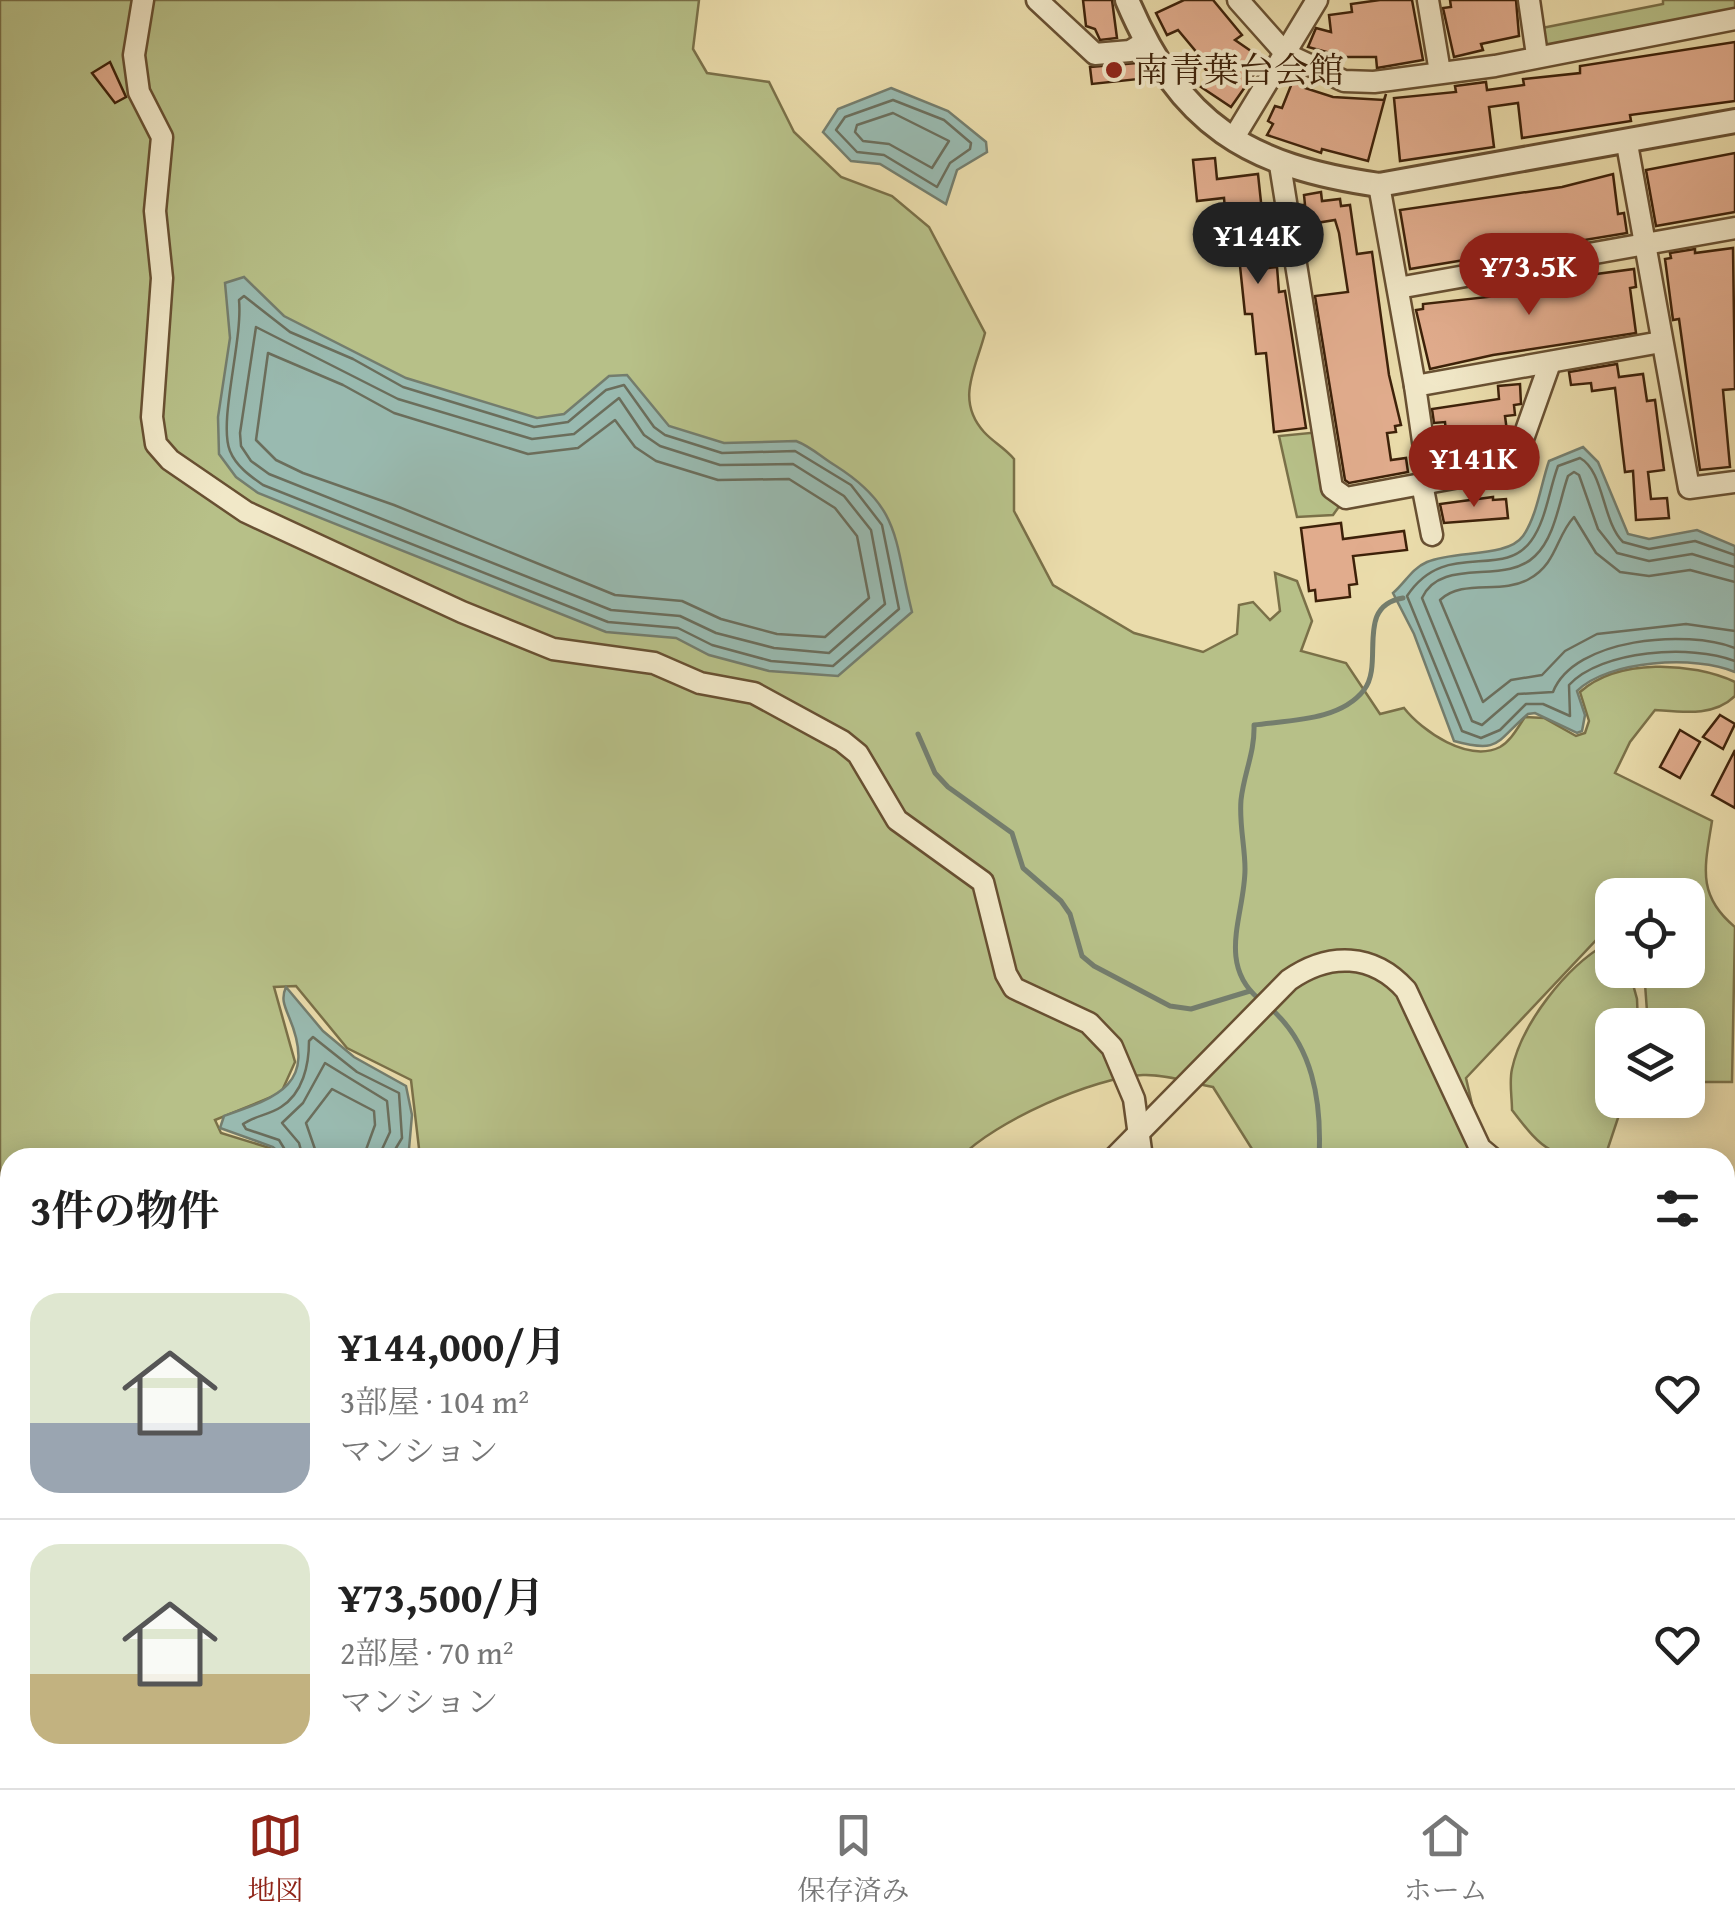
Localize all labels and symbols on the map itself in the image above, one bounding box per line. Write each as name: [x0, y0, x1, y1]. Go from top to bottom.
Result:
place label: 南青葉台会館: [1134, 44, 1344, 95]
marker: 南青葉台会館: [1103, 59, 1125, 81]
pin: ¥144K: [1188, 202, 1328, 287]
pin: ¥73.5K: [1448, 233, 1610, 318]
pin: ¥141K: [1404, 425, 1544, 510]

